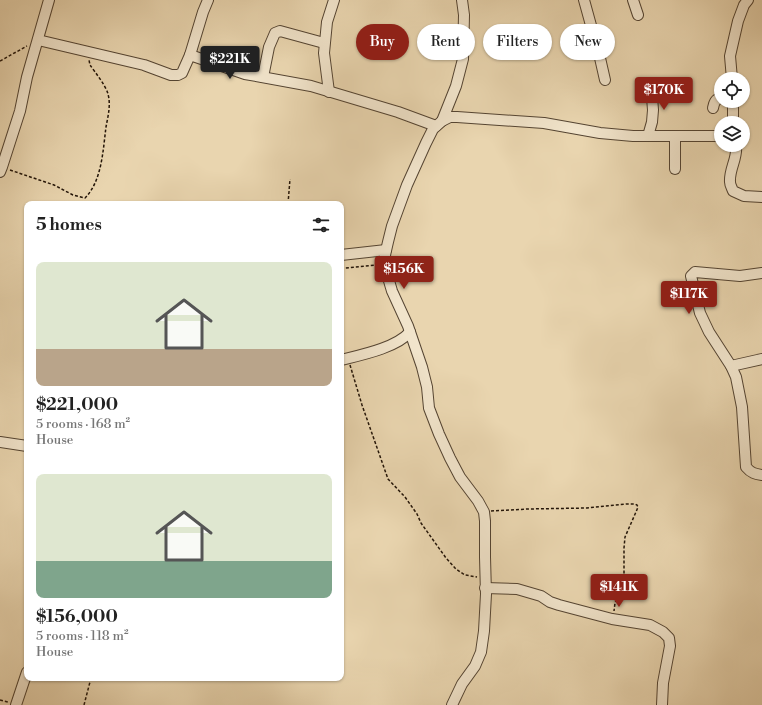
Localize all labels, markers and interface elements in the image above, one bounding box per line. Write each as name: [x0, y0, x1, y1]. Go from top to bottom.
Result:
chip: Buy: [356, 24, 409, 60]
chip: Rent: [417, 24, 475, 60]
chip: Filters: [483, 24, 552, 60]
chip: New: [560, 24, 615, 60]
pin: $221K: [202, 46, 258, 80]
text: $221K: [210, 51, 250, 67]
map controls: [714, 72, 750, 152]
button: locate: [714, 72, 750, 108]
pin: $170K: [636, 77, 692, 111]
text: $170K: [644, 82, 684, 98]
button: layers: [714, 116, 750, 152]
text: 5 homes: [36, 214, 102, 236]
icon: filters: [310, 214, 332, 236]
pin: $156K: [376, 256, 432, 290]
text: $156K: [384, 261, 424, 277]
pin: $117K: [661, 281, 717, 315]
text: $117K: [670, 286, 708, 302]
icon: home: [148, 288, 220, 360]
text: $221,000: [36, 394, 118, 416]
text: 5 rooms · 168 m²: [36, 416, 130, 432]
text: House: [36, 432, 73, 448]
icon: home: [148, 500, 220, 572]
pin: $141K: [591, 574, 647, 608]
text: $141K: [600, 579, 638, 595]
text: $156,000: [36, 606, 118, 628]
text: 5 rooms · 118 m²: [36, 628, 128, 644]
text: House: [36, 644, 73, 660]

